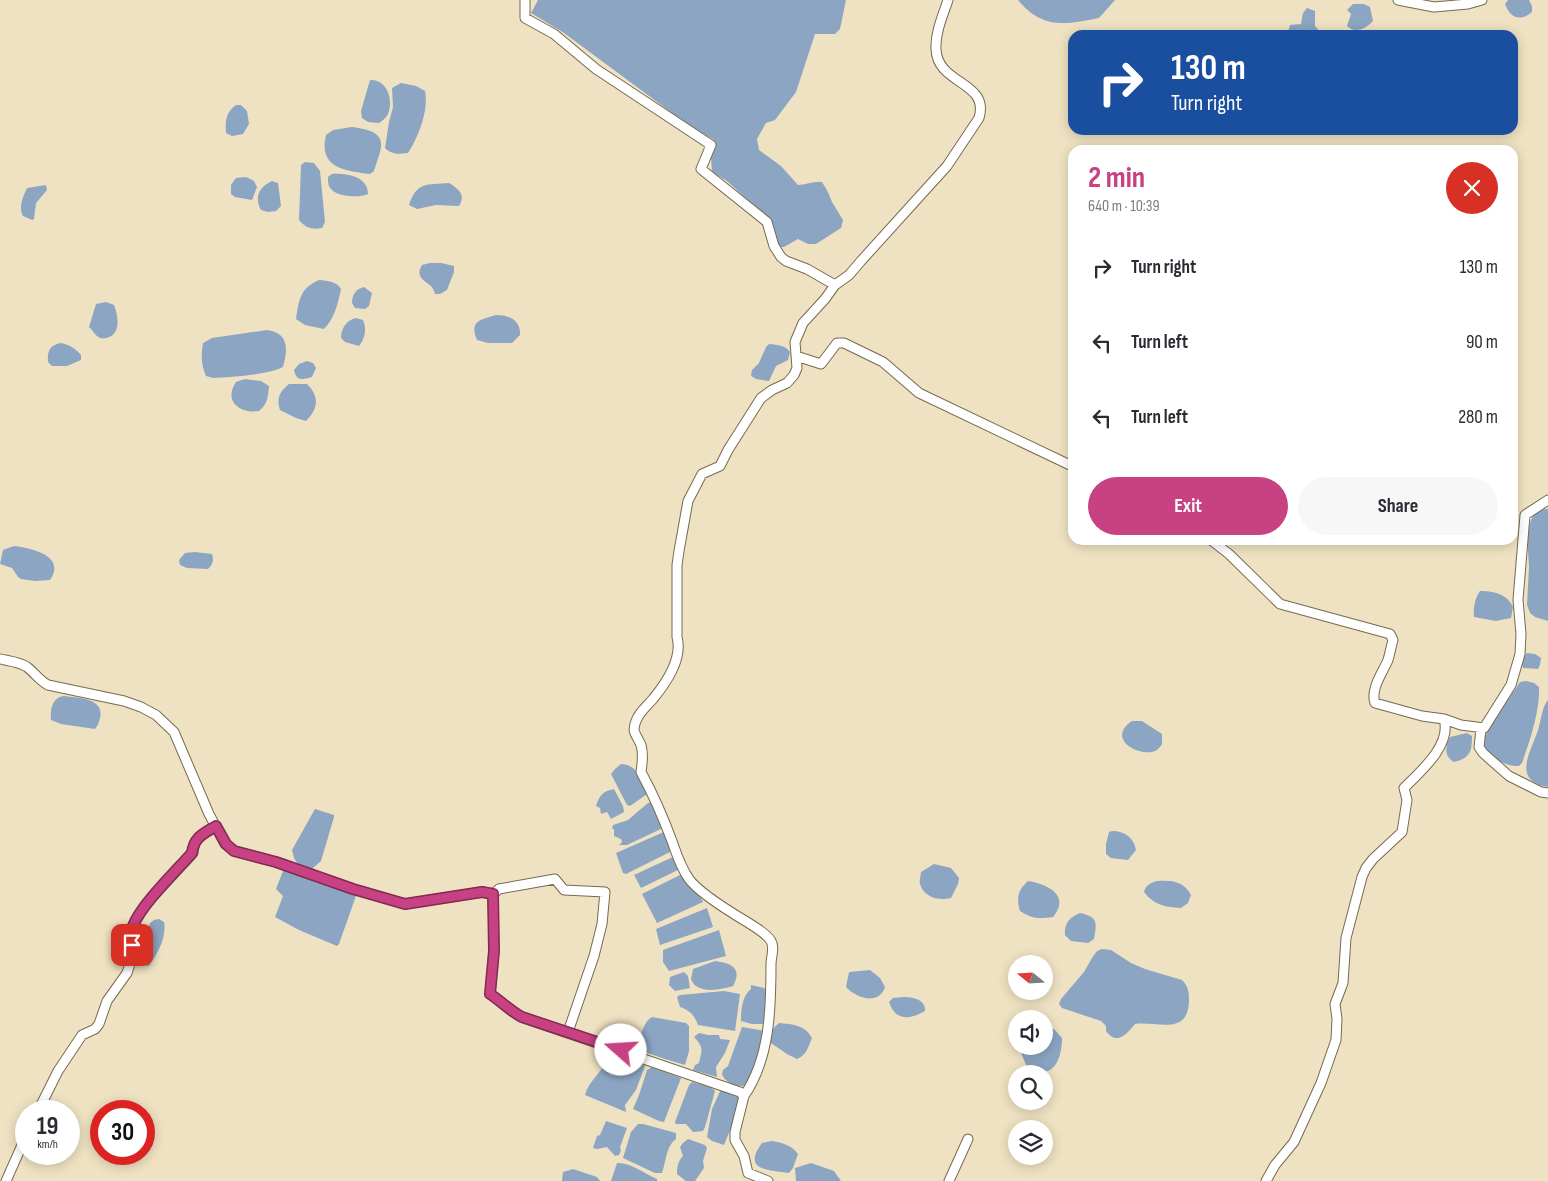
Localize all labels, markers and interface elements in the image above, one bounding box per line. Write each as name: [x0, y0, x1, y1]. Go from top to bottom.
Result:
text: 130 m: [1171, 47, 1246, 90]
icon: right: [1088, 50, 1153, 115]
text: Turn right: [1171, 90, 1242, 117]
text: 2 min: [1088, 160, 1145, 196]
button: close: [1446, 162, 1498, 214]
text: 640 m · 10:39: [1088, 197, 1160, 216]
icon: right: [1088, 254, 1116, 282]
text: Turn right: [1131, 256, 1196, 279]
text: 130 m: [1460, 256, 1498, 279]
icon: left: [1088, 329, 1116, 357]
text: Turn left: [1131, 331, 1188, 354]
text: 90 m: [1466, 331, 1498, 354]
icon: left: [1088, 404, 1116, 432]
text: Turn left: [1131, 406, 1188, 429]
text: 280 m: [1458, 406, 1498, 429]
button: Exit: [1088, 477, 1288, 535]
button: Share: [1298, 477, 1498, 535]
pin: [111, 924, 153, 966]
icon: arrive: [118, 931, 146, 959]
north arrow: [1008, 955, 1052, 1000]
map controls: [1008, 955, 1053, 1165]
button: sound: [1008, 1010, 1053, 1055]
position arrow: [594, 1023, 646, 1075]
button: search: [1008, 1065, 1053, 1110]
speed limit sign: 30: [90, 1100, 155, 1165]
text: 19: [37, 1111, 58, 1142]
button: layers: [1008, 1120, 1053, 1165]
text: km/h: [37, 1137, 58, 1152]

